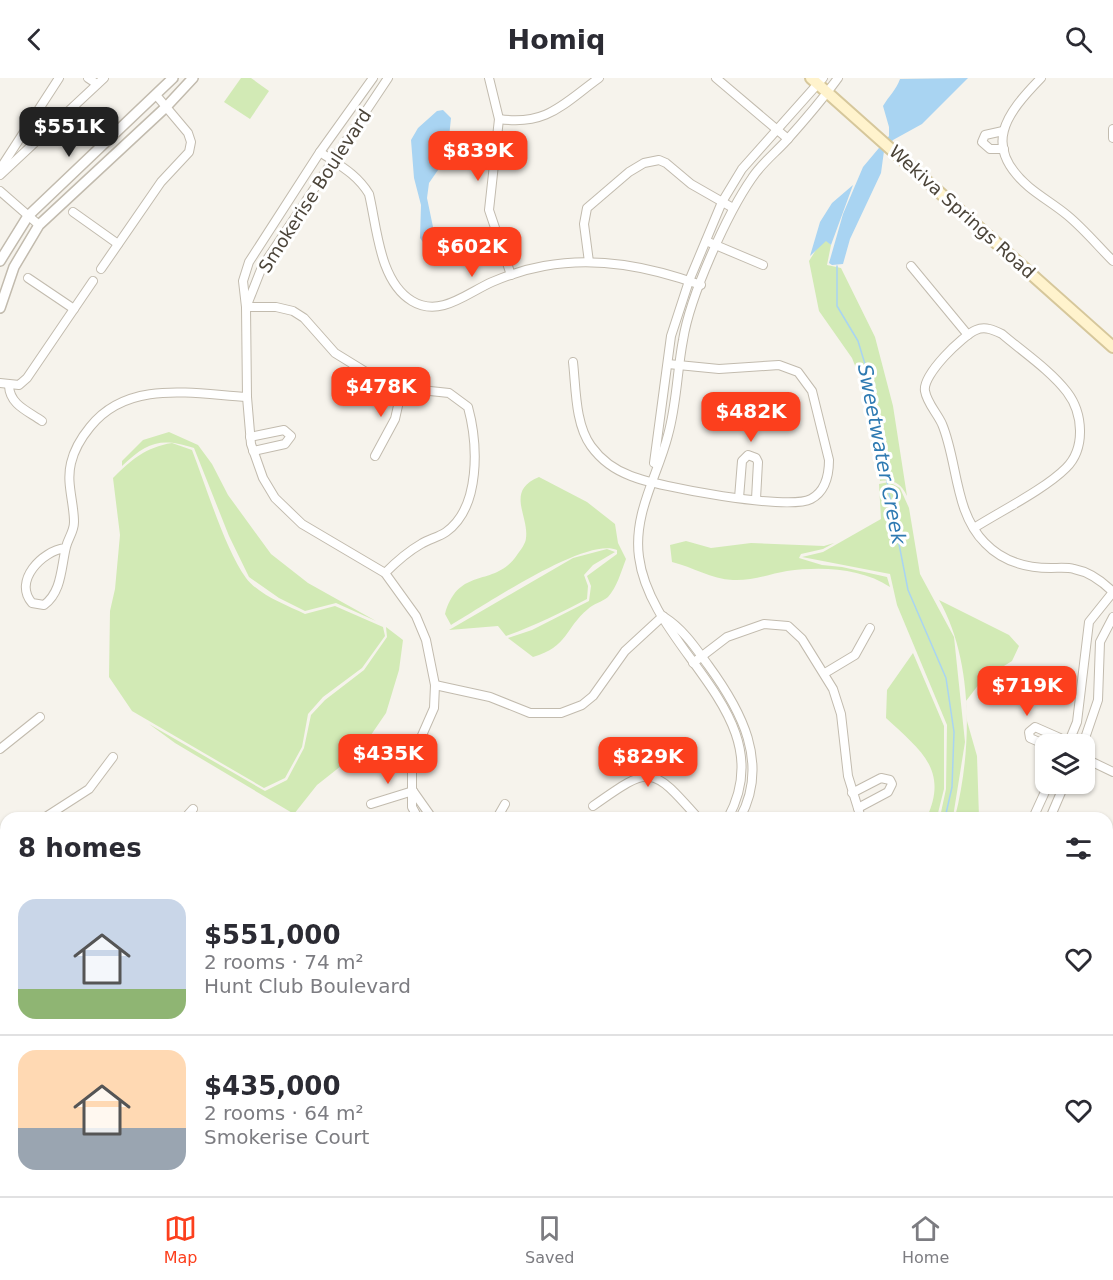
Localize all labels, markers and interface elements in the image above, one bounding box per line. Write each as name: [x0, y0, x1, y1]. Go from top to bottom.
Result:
icon: back: [18, 23, 51, 56]
icon: search: [1062, 23, 1095, 56]
text: Homiq: [508, 24, 605, 55]
street label: Smokerise Boulevard: [254, 105, 375, 276]
pin: $551K: [27, 107, 111, 158]
text: $551K: [33, 114, 105, 138]
pin: $839K: [436, 131, 520, 182]
text: $839K: [442, 138, 514, 162]
street label: Wekiva Springs Road: [885, 141, 1040, 283]
pin: $602K: [430, 227, 514, 278]
text: $602K: [436, 234, 508, 258]
water label: Sweetwater Creek: [853, 362, 912, 548]
pin: $478K: [339, 367, 423, 418]
text: $478K: [345, 374, 417, 398]
pin: $482K: [709, 392, 793, 443]
text: $482K: [715, 399, 787, 423]
pin: $719K: [985, 666, 1069, 717]
text: $719K: [991, 673, 1063, 697]
pin: $435K: [346, 734, 430, 785]
map controls: [1035, 734, 1095, 794]
button: layers: [1035, 734, 1095, 794]
pin: $829K: [606, 737, 690, 788]
text: $435K: [352, 741, 424, 765]
text: $829K: [612, 744, 684, 768]
icon: filters: [1062, 832, 1095, 865]
text: 8 homes: [18, 833, 142, 863]
text: $551,000: [204, 920, 341, 950]
icon: home: [66, 923, 138, 995]
icon: heart: [1062, 943, 1095, 976]
text: 2 rooms · 74 m²: [204, 950, 364, 974]
text: Hunt Club Boulevard: [204, 974, 411, 998]
text: $435,000: [204, 1071, 341, 1101]
icon: home: [66, 1074, 138, 1146]
icon: heart: [1062, 1094, 1095, 1127]
text: 2 rooms · 64 m²: [204, 1101, 364, 1125]
text: Smokerise Court: [204, 1125, 369, 1149]
tab: Map: [164, 1212, 198, 1267]
tab: Saved: [525, 1212, 574, 1267]
tab: Home: [902, 1212, 949, 1267]

